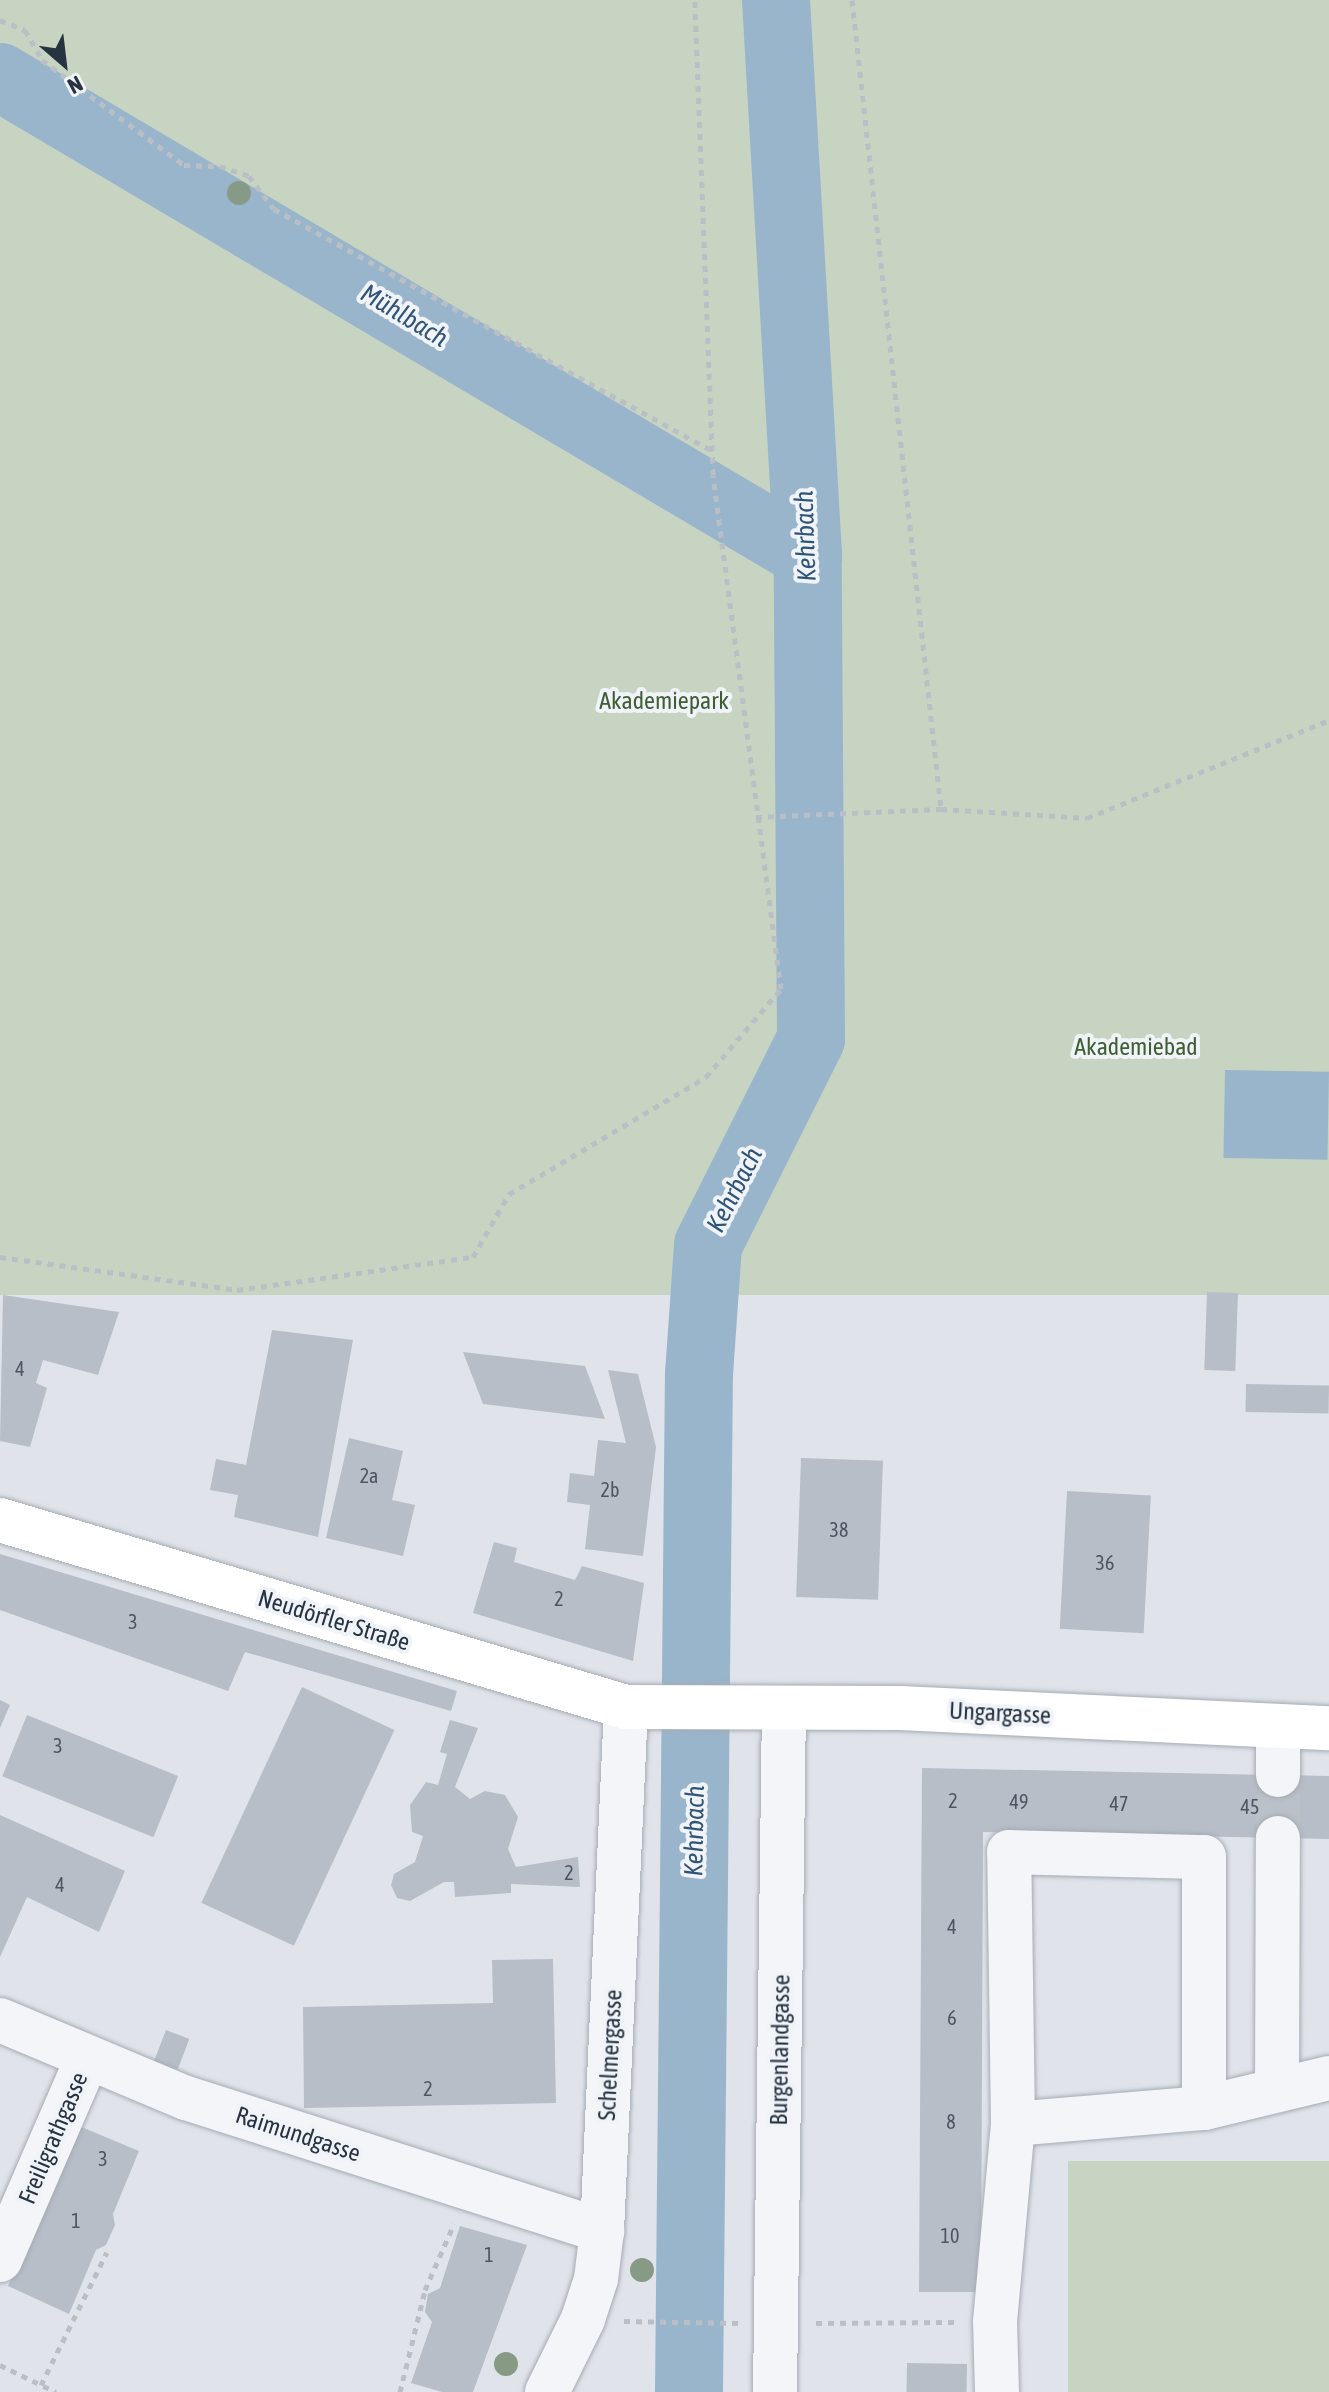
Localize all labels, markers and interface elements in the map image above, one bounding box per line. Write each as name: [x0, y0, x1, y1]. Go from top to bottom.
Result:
north arrow: [24, 24, 104, 104]
text: N: [63, 71, 87, 100]
water label: Mühlbach: [355, 278, 453, 354]
water label: Kehrbach: [789, 490, 823, 582]
park label: Akademiepark: [599, 687, 729, 715]
park label: Akademiebad: [1074, 1033, 1198, 1061]
water label: Kehrbach: [700, 1142, 770, 1238]
house number: 4: [15, 1356, 25, 1380]
house number: 2a: [360, 1463, 378, 1487]
house number: 2b: [601, 1477, 619, 1501]
house number: 38: [830, 1517, 848, 1541]
house number: 36: [1096, 1550, 1114, 1574]
street label: Neudörfler Straße: [255, 1583, 413, 1657]
house number: 2: [554, 1586, 564, 1610]
house number: 3: [128, 1609, 138, 1633]
street label: Ungargasse: [948, 1696, 1052, 1730]
house number: 3: [53, 1733, 63, 1757]
water label: Kehrbach: [679, 1785, 711, 1877]
house number: 2: [948, 1788, 958, 1812]
house number: 49: [1010, 1789, 1028, 1813]
house number: 47: [1110, 1791, 1128, 1815]
house number: 45: [1241, 1794, 1259, 1818]
house number: 2: [564, 1860, 574, 1884]
house number: 4: [55, 1872, 65, 1896]
house number: 4: [947, 1914, 957, 1938]
street label: Burgenlandgasse: [764, 1974, 796, 2126]
street label: Schelmergasse: [592, 1989, 628, 2121]
house number: 6: [947, 2005, 957, 2029]
street label: Freiligrathgasse: [12, 2068, 94, 2208]
house number: 2: [423, 2076, 433, 2100]
street label: Raimundgasse: [232, 2100, 364, 2168]
house number: 8: [946, 2109, 956, 2133]
house number: 3: [98, 2146, 108, 2170]
house number: 1: [71, 2208, 81, 2232]
house number: 10: [941, 2223, 959, 2247]
house number: 1: [484, 2242, 494, 2266]

